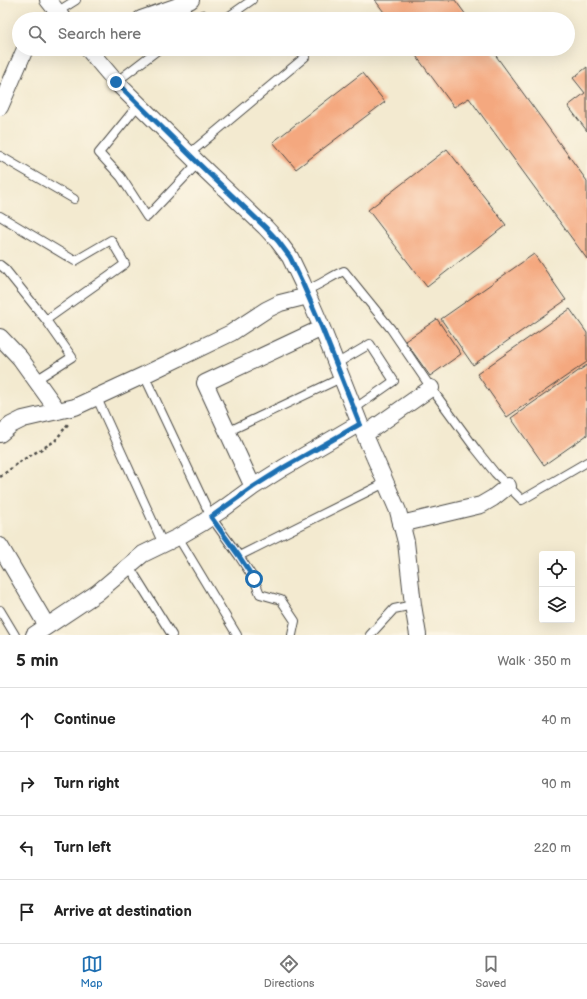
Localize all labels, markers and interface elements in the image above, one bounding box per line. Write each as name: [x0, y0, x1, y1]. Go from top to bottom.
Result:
search box: [12, 12, 575, 56]
icon: search: [26, 23, 48, 45]
text: Search here: [58, 25, 141, 44]
route end: [107, 73, 125, 91]
map controls: [539, 551, 575, 623]
button: locate: [539, 551, 575, 587]
route start: [245, 570, 263, 588]
button: layers: [539, 587, 575, 623]
text: 5 min: [16, 651, 59, 671]
text: Walk · 350 m: [497, 653, 571, 669]
icon: ahead: [16, 709, 38, 731]
text: Continue: [54, 710, 116, 729]
text: 40 m: [541, 712, 571, 728]
icon: right: [16, 773, 38, 795]
text: Turn right: [54, 774, 119, 793]
text: 90 m: [542, 776, 571, 792]
icon: left: [16, 837, 38, 859]
text: Turn left: [54, 838, 111, 857]
text: 220 m: [534, 840, 571, 856]
icon: arrive: [16, 901, 38, 923]
text: Arrive at destination: [54, 902, 192, 921]
tab: Map: [81, 953, 103, 990]
tab: Directions: [264, 953, 314, 990]
tab: Saved: [476, 953, 506, 990]

